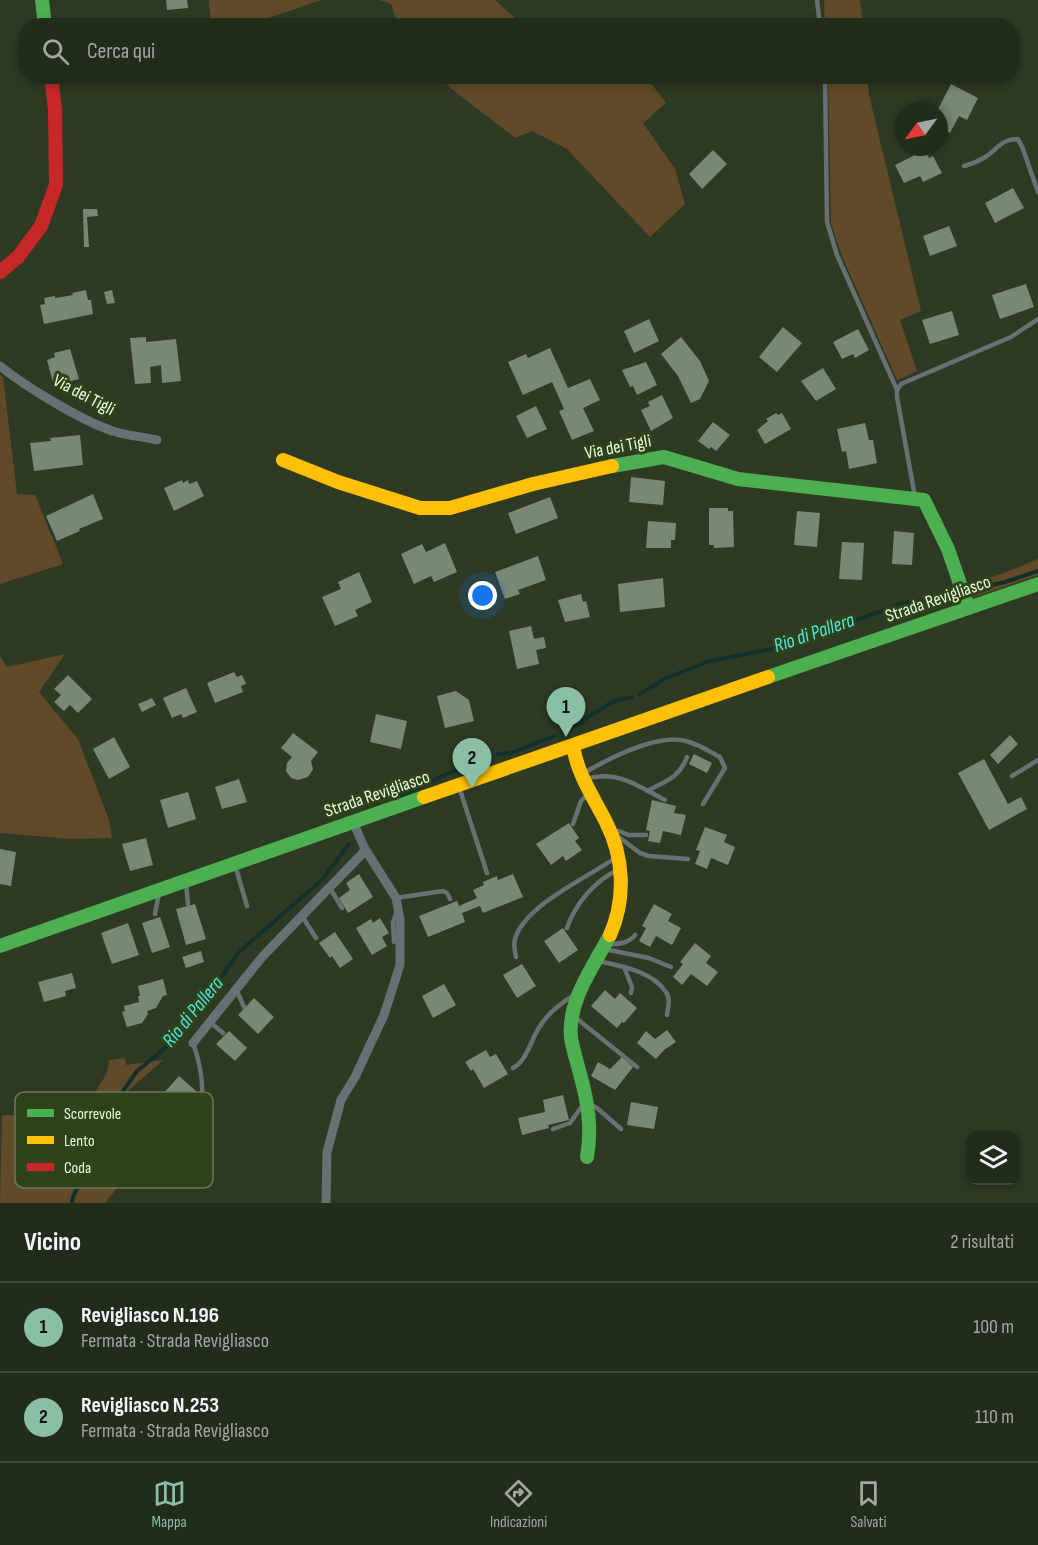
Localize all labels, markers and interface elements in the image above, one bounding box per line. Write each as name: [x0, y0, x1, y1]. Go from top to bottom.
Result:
search box: [18, 18, 1020, 84]
icon: search: [39, 35, 72, 68]
text: Cerca qui: [87, 38, 155, 65]
north arrow: [894, 102, 948, 156]
street label: Via dei Tigli: [49, 370, 119, 420]
street label: Via dei Tigli: [583, 430, 653, 464]
street label: Strada Revigliasco: [883, 571, 993, 627]
your location: [468, 581, 497, 610]
water label: Rio di Pallera: [770, 608, 858, 658]
pin: 1: [546, 688, 586, 737]
pin: 2: [452, 738, 492, 788]
street label: Strada Revigliasco: [322, 766, 432, 822]
water label: Rio di Pallera: [157, 972, 229, 1052]
legend: [15, 1092, 213, 1188]
text: Scorrevole: [64, 1105, 121, 1124]
map controls: [966, 1131, 1020, 1185]
button: layers: [966, 1131, 1020, 1185]
text: Lento: [64, 1132, 95, 1151]
text: Coda: [64, 1159, 91, 1178]
text: Vicino: [24, 1227, 81, 1258]
text: 2 risultati: [950, 1230, 1014, 1254]
text: Revigliasco N.196: [81, 1302, 219, 1329]
text: 1: [40, 1315, 47, 1339]
text: 100 m: [973, 1315, 1014, 1339]
text: Fermata · Strada Revigliasco: [81, 1329, 269, 1353]
text: Revigliasco N.253: [81, 1392, 219, 1419]
text: 2: [39, 1405, 48, 1429]
text: 110 m: [975, 1405, 1014, 1429]
text: Fermata · Strada Revigliasco: [81, 1419, 269, 1443]
tab: Mappa: [152, 1477, 187, 1532]
tab: Indicazioni: [490, 1477, 547, 1532]
tab: Salvati: [850, 1477, 886, 1532]

